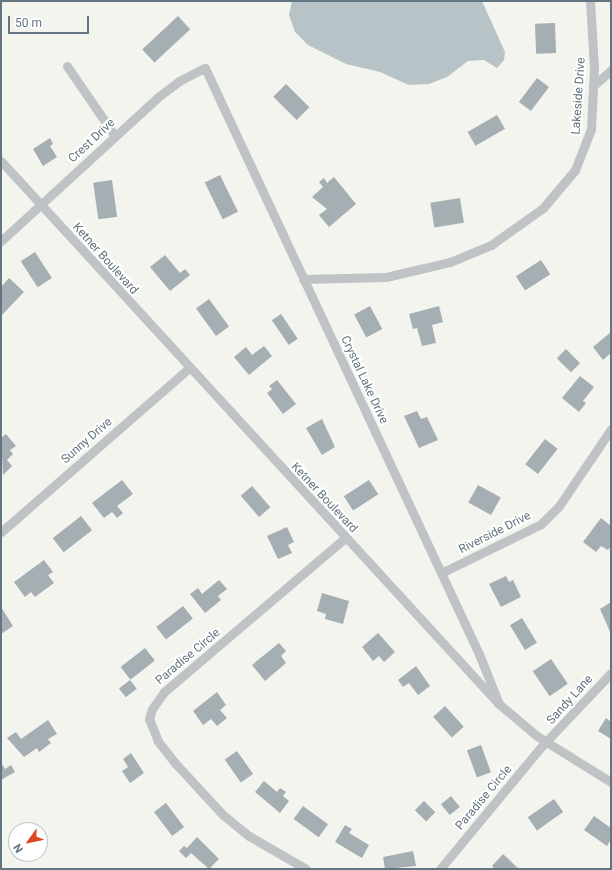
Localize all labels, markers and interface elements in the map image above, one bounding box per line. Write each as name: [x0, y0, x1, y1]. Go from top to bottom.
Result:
scale bar: [10, 8, 91, 34]
text: 50 m: [15, 16, 42, 30]
street label: Lakeside Drive: [569, 57, 589, 135]
street label: Crest Drive: [66, 116, 118, 166]
street label: Ketner Boulevard: [69, 220, 141, 298]
street label: Crystal Lake Drive: [337, 334, 391, 426]
street label: Sunny Drive: [59, 415, 115, 467]
street label: Ketner Boulevard: [288, 460, 360, 536]
street label: Riverside Drive: [457, 509, 533, 557]
street label: Paradise Circle: [153, 626, 223, 688]
street label: Sandy Lane: [544, 672, 596, 728]
street label: Paradise Circle: [453, 763, 515, 833]
north arrow: [8, 822, 48, 862]
text: N: [11, 841, 26, 855]

